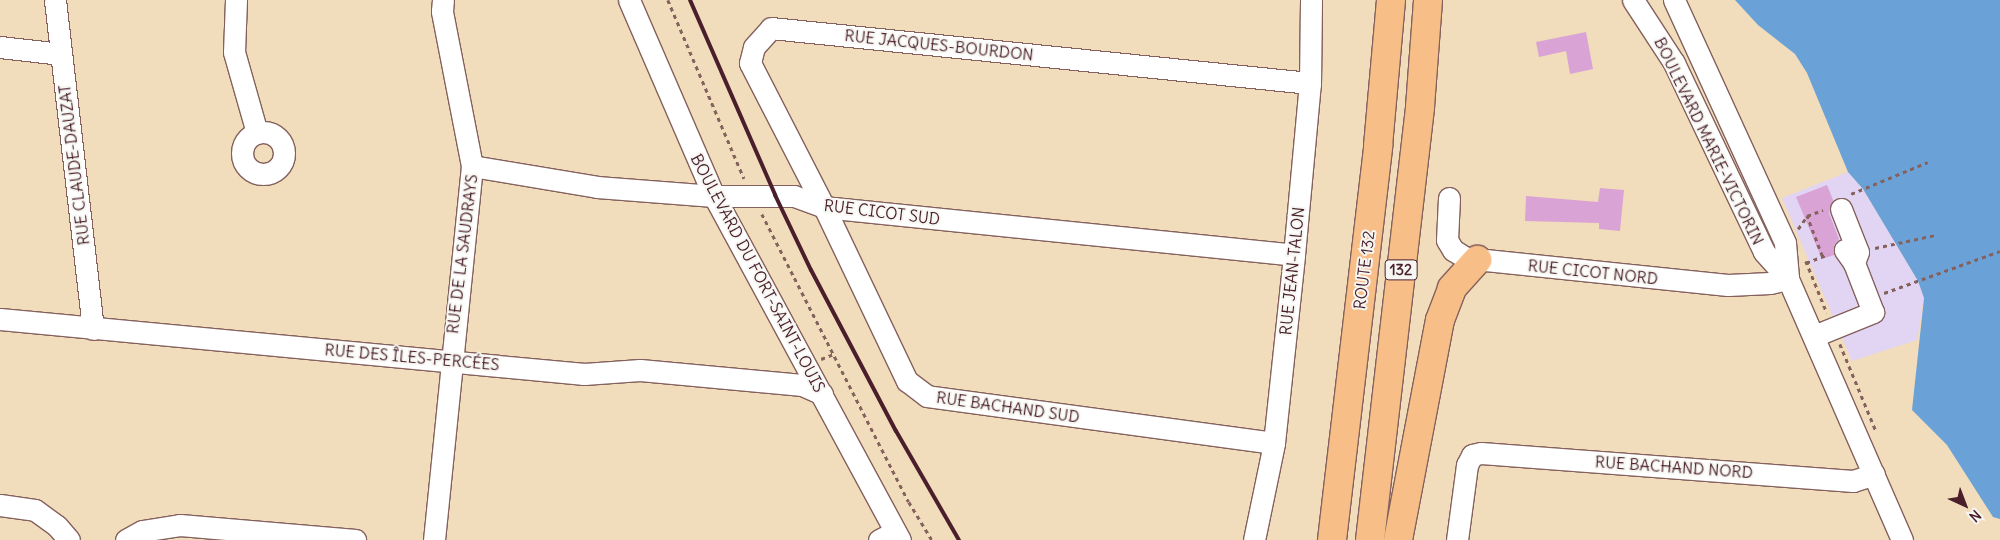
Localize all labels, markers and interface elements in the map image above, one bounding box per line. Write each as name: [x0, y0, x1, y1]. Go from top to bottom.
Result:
street label: RUE JACQUES-BOURDON: [844, 26, 1034, 64]
street label: BOULEVARD MARIE-VICTORIN: [1650, 34, 1768, 248]
street label: RUE CLAUDE-DAUZAT: [55, 84, 93, 246]
street label: BOULEVARD DU FORT-SAINT-LOUIS: [687, 151, 829, 395]
street label: RUE DE LA SAUDRAYS: [443, 173, 481, 335]
street label: RUE CICOT SUD: [823, 195, 941, 229]
street label: RUE JEAN-TALON: [1276, 206, 1308, 336]
street label: ROUTE 132: [1350, 230, 1378, 310]
street label: RUE CICOT NORD: [1527, 256, 1659, 288]
road number: 132: [1384, 258, 1418, 282]
street label: RUE DES ÎLES-PERCÉES: [324, 340, 500, 374]
street label: RUE BACHAND SUD: [935, 387, 1081, 427]
street label: RUE BACHAND NORD: [1594, 452, 1754, 482]
north arrow: [1940, 480, 1990, 530]
text: N: [1966, 506, 1985, 526]

